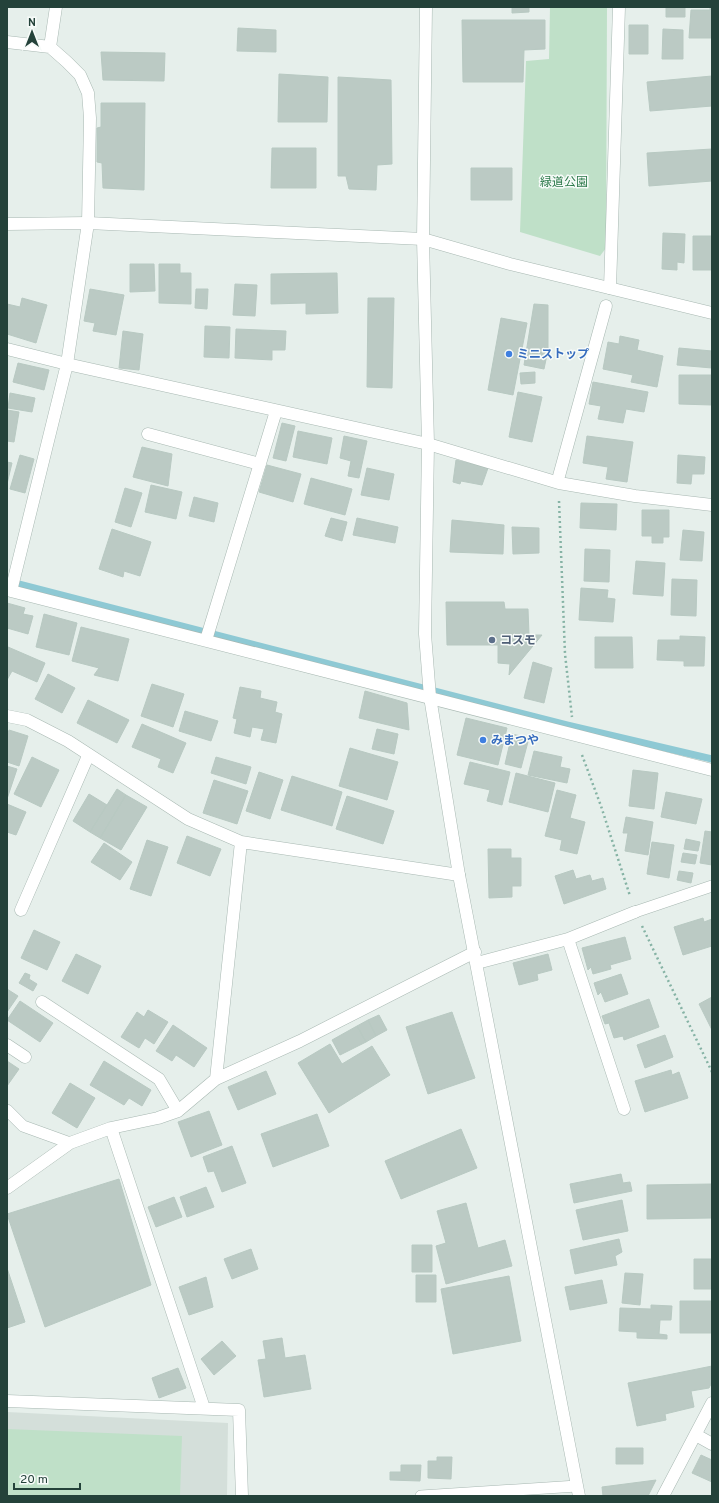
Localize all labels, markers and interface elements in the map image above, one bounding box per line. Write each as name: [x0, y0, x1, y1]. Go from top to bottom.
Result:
north arrow: [12, 12, 52, 52]
text: N: [28, 16, 36, 30]
park label: 緑道公園: [540, 175, 588, 191]
place label: ミニストップ: [517, 347, 589, 363]
marker: ミニストップ: [504, 349, 514, 359]
place label: コスモ: [500, 633, 536, 649]
marker: コスモ: [487, 635, 497, 645]
place label: みまつや: [491, 733, 539, 749]
marker: みまつや: [478, 735, 488, 745]
scale bar: [14, 1465, 80, 1491]
text: 20 m: [20, 1472, 48, 1488]

